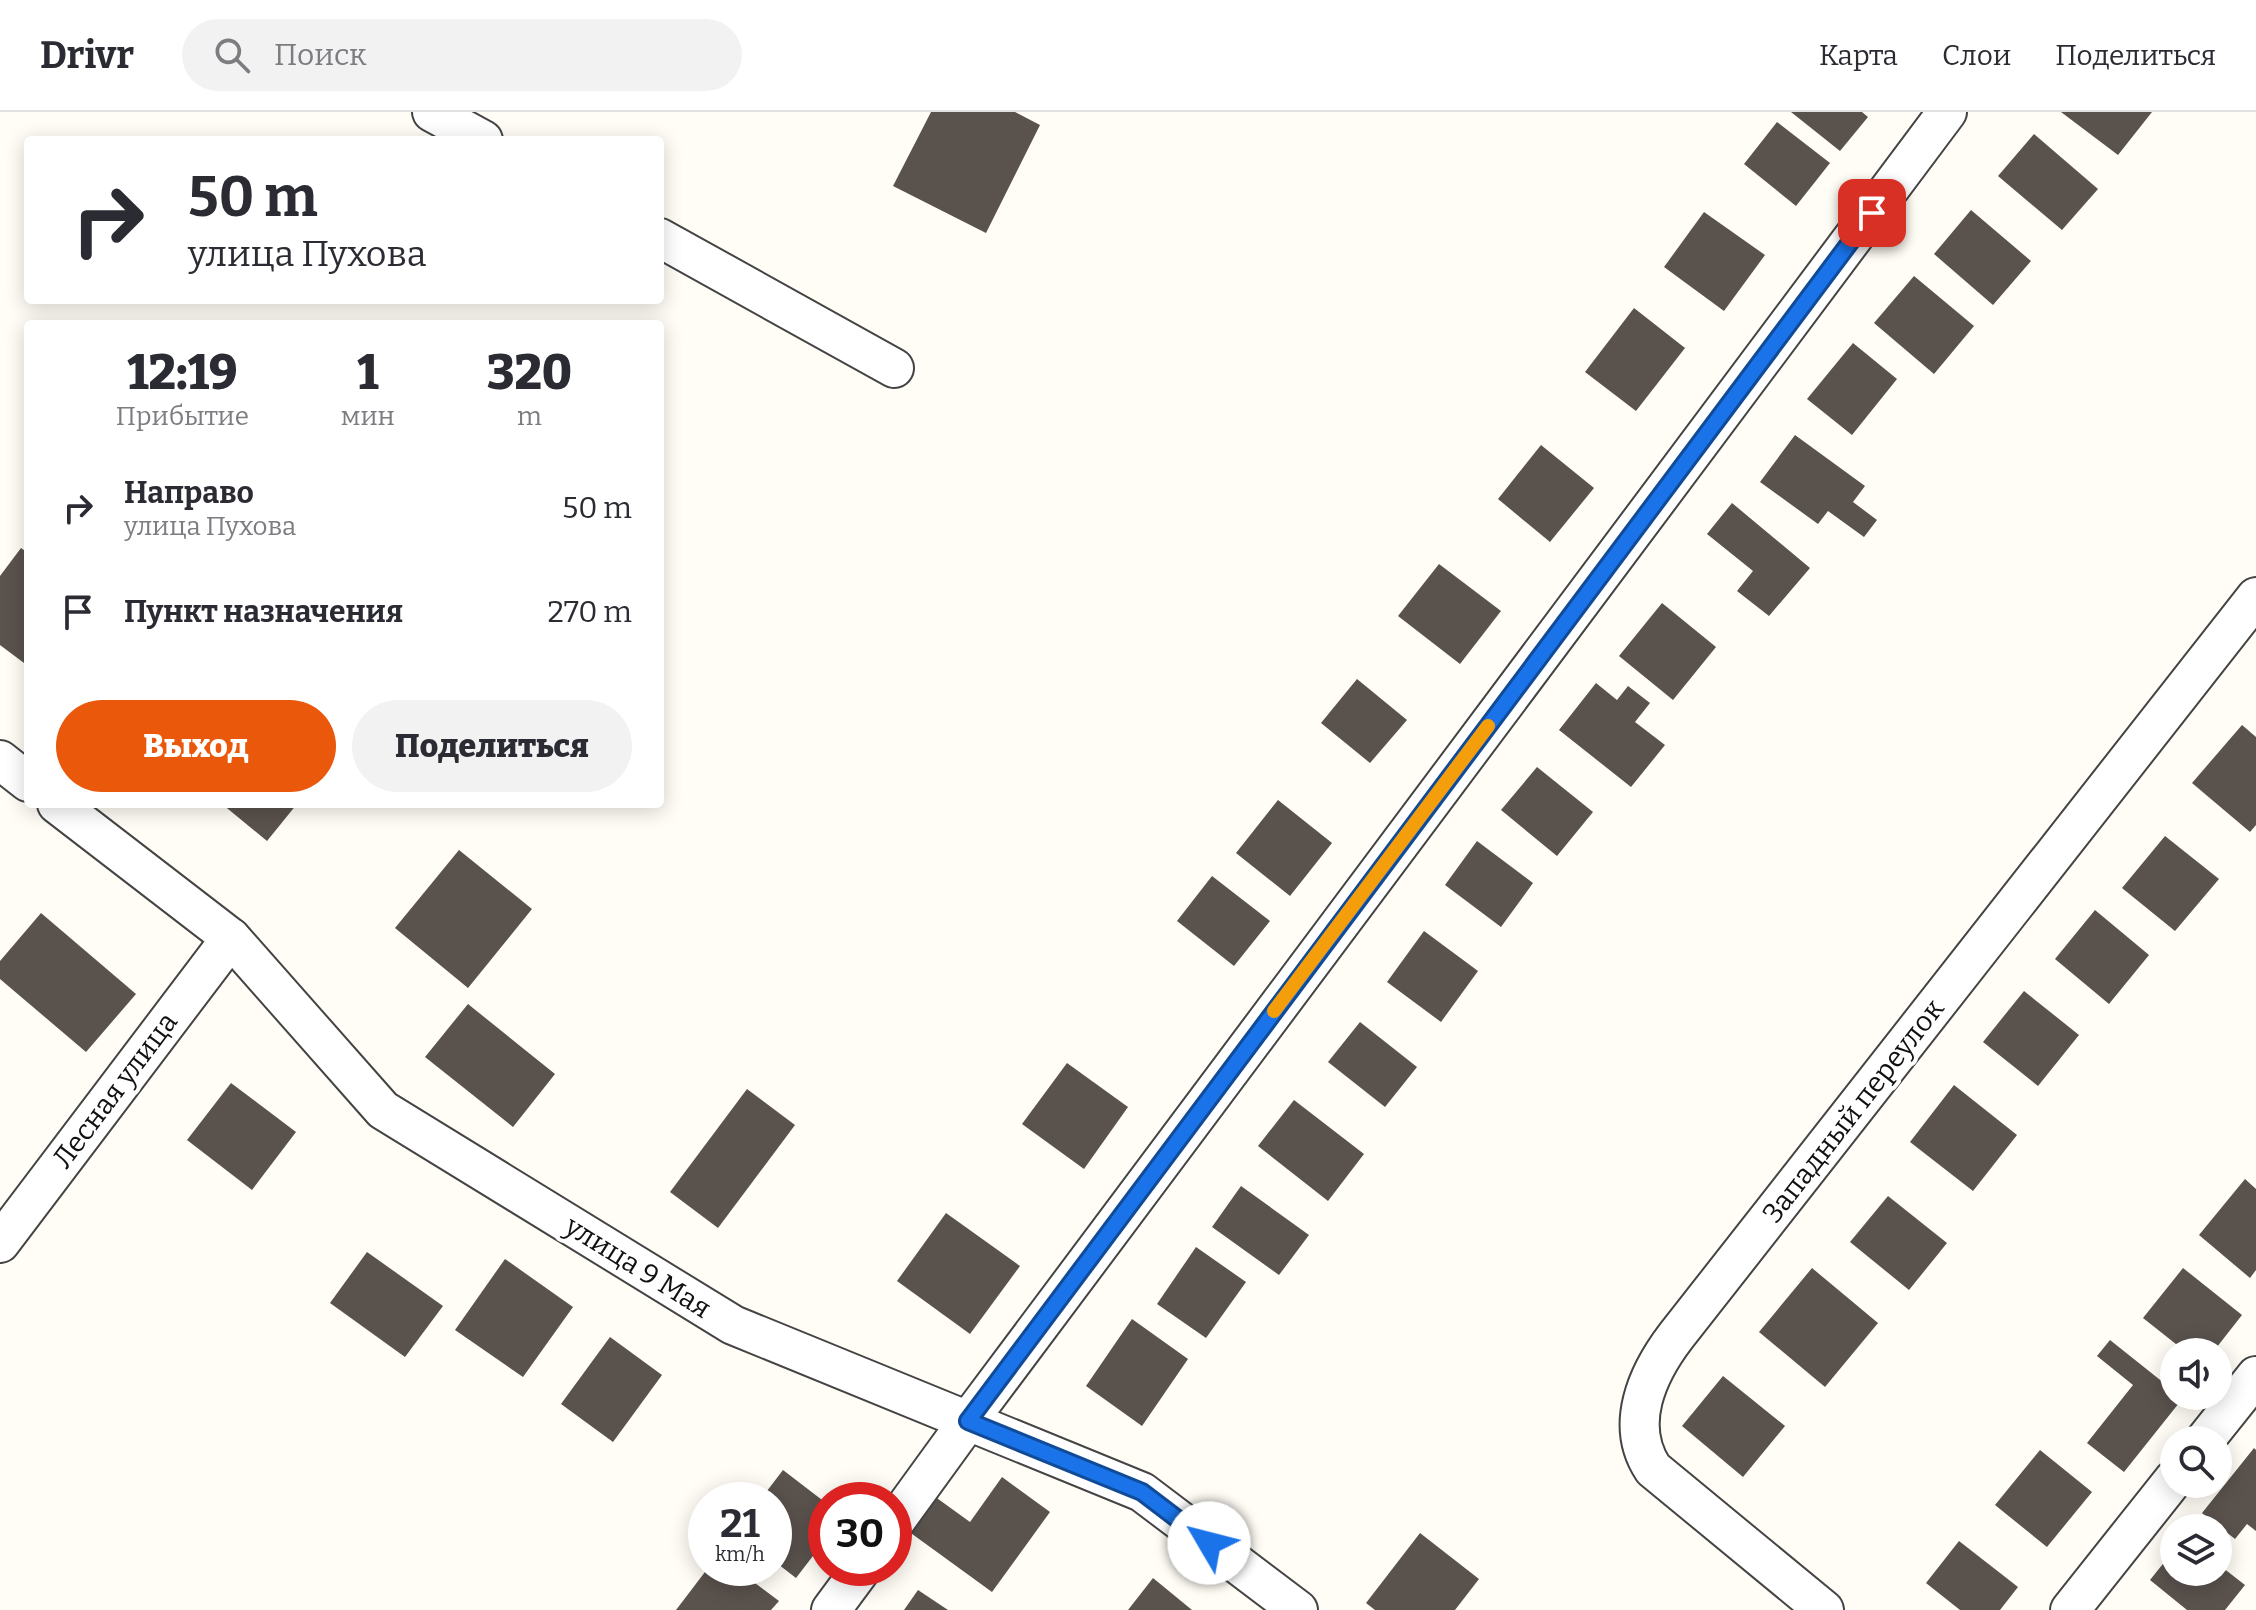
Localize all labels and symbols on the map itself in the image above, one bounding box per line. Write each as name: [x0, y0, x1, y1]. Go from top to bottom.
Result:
pin: [1838, 179, 1906, 247]
street label: Западный переулок: [1755, 992, 1951, 1229]
street label: Лесная улица: [46, 1006, 184, 1174]
street label: улица 9 Мая: [558, 1209, 717, 1325]
speed limit sign: 30: [808, 1482, 912, 1586]
position arrow: [1167, 1501, 1251, 1585]

